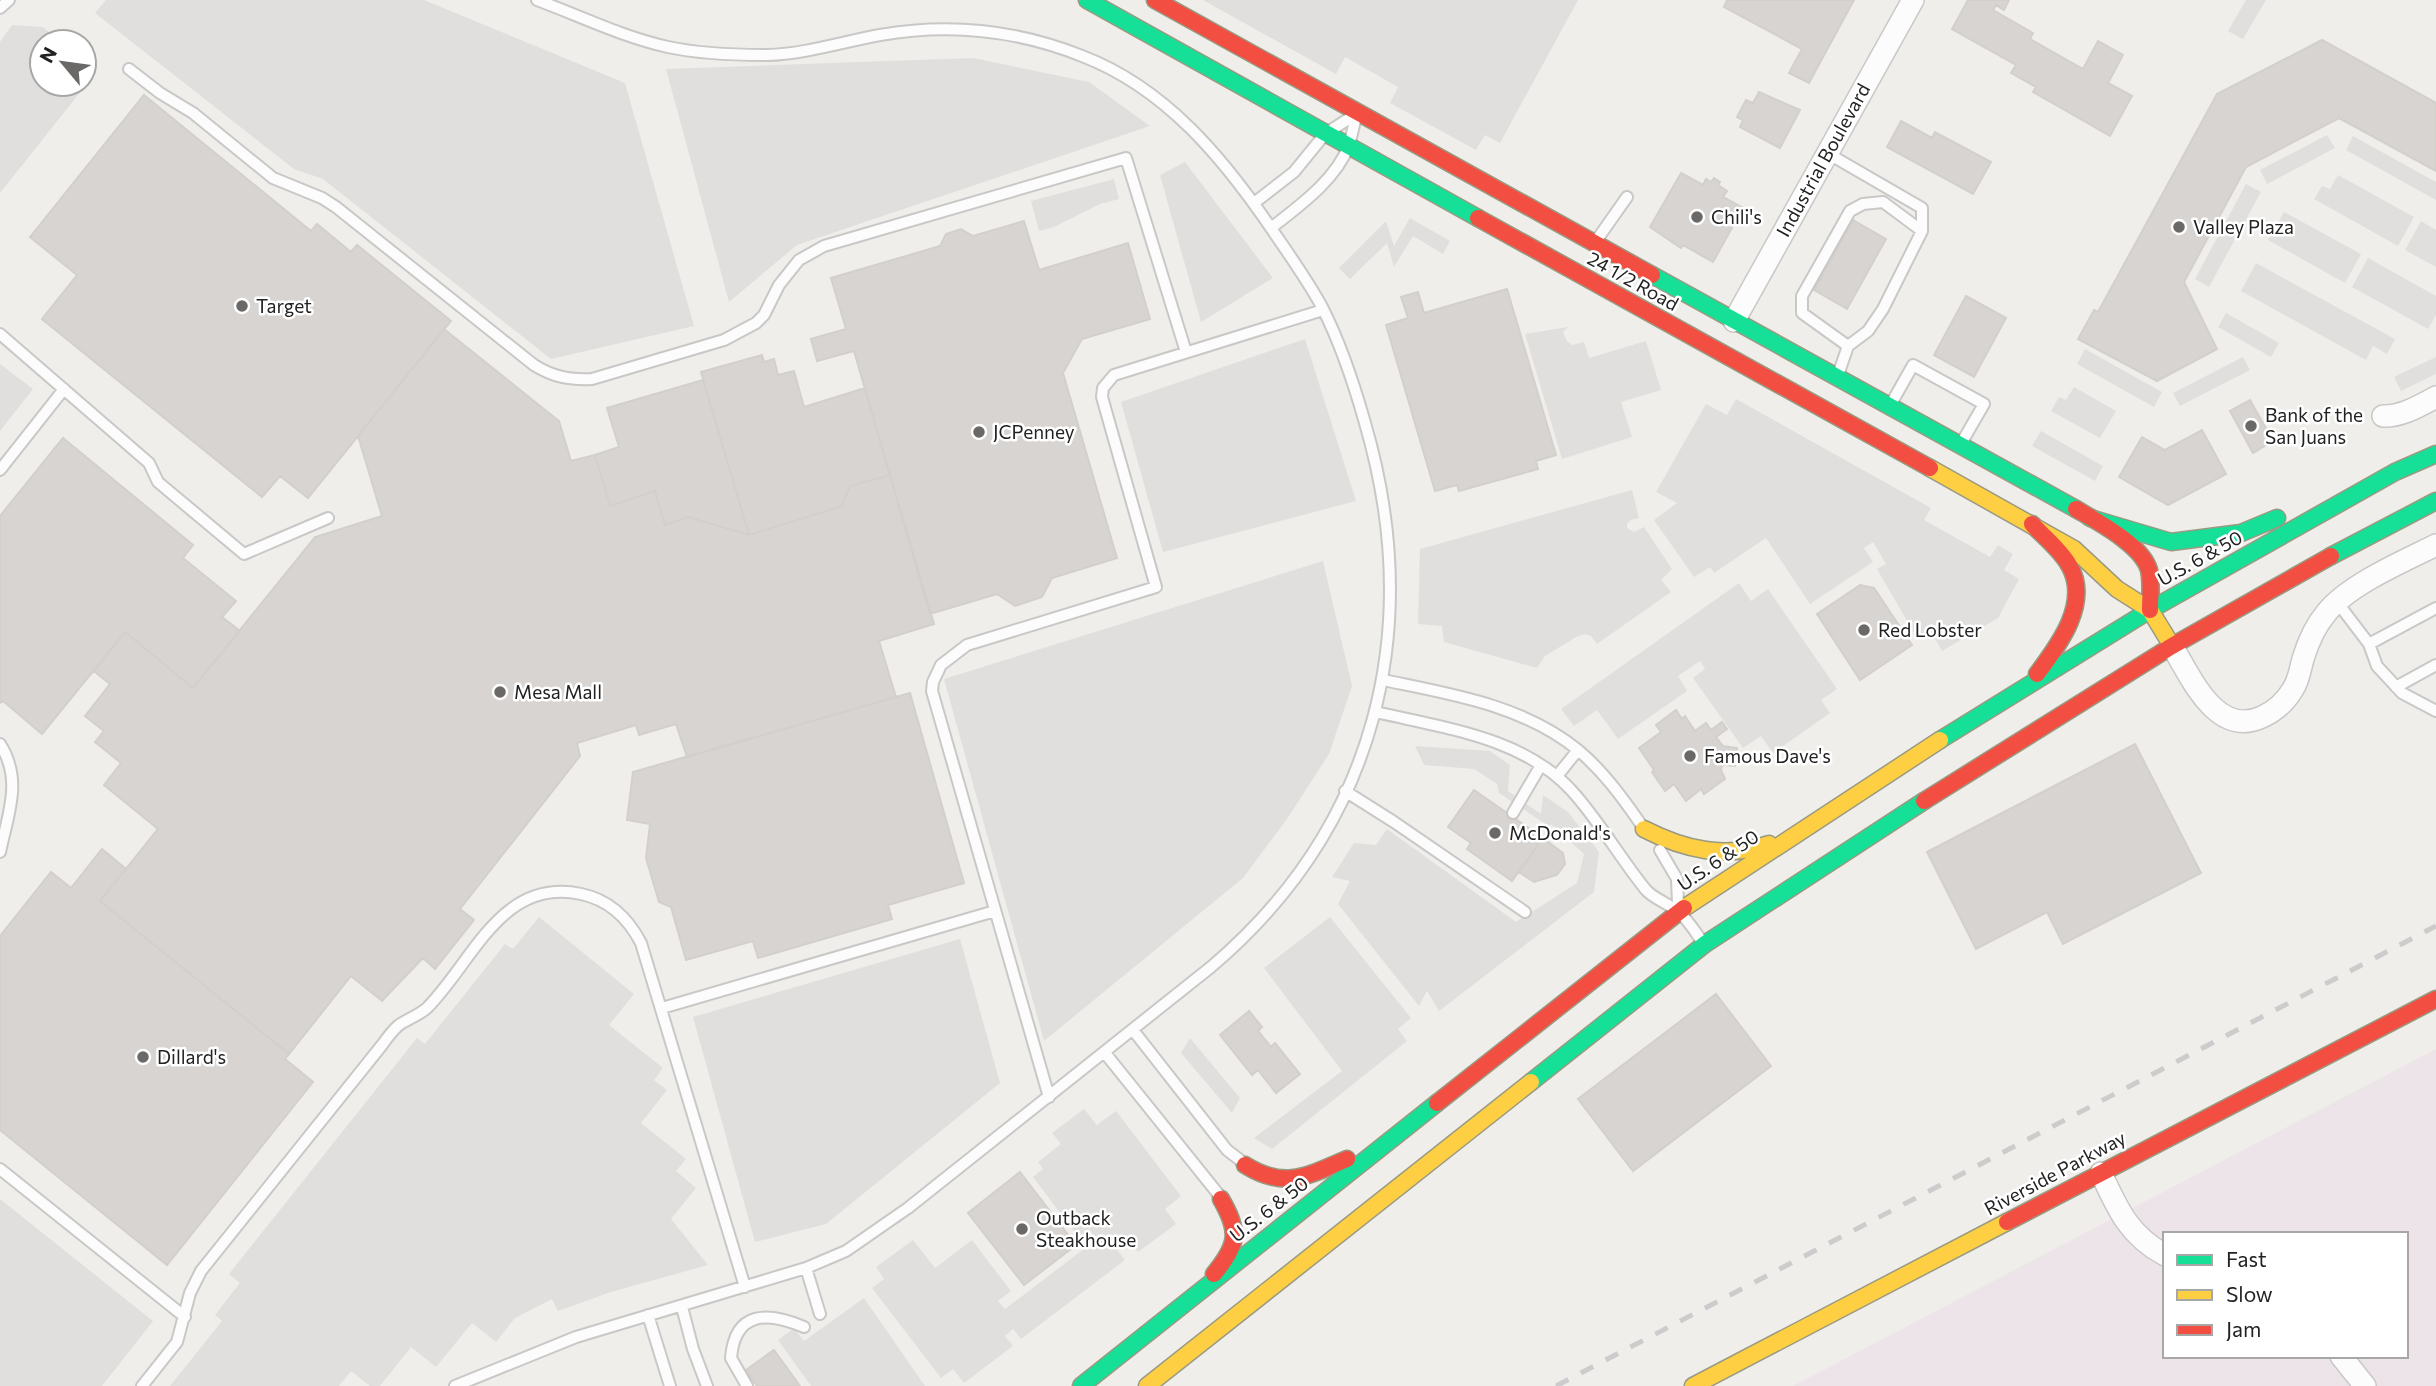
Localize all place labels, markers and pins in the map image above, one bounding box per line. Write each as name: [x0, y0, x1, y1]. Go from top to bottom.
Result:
place label: Chili's: [1711, 205, 1762, 228]
marker: Chili's: [1689, 209, 1705, 225]
place label: Valley Plaza: [2193, 215, 2294, 238]
marker: Valley Plaza: [2171, 219, 2187, 235]
place label: Target: [256, 294, 312, 317]
marker: Target: [234, 298, 250, 314]
place label: Bank of the San Juans: [2265, 403, 2363, 448]
marker: Bank of the San Juans: [2243, 418, 2259, 434]
place label: JCPenney: [993, 420, 1075, 443]
marker: JCPenney: [971, 424, 987, 440]
place label: Red Lobster: [1878, 618, 1982, 641]
marker: Red Lobster: [1856, 622, 1872, 638]
place label: Mesa Mall: [514, 680, 602, 703]
marker: Mesa Mall: [492, 684, 508, 700]
place label: Famous Dave's: [1704, 744, 1831, 767]
marker: Famous Dave's: [1682, 748, 1698, 764]
place label: McDonald's: [1509, 821, 1611, 844]
marker: McDonald's: [1487, 825, 1503, 841]
place label: Dillard's: [157, 1045, 226, 1068]
marker: Dillard's: [135, 1049, 151, 1065]
place label: Outback Steakhouse: [1036, 1206, 1136, 1251]
marker: Outback Steakhouse: [1014, 1221, 1030, 1237]

